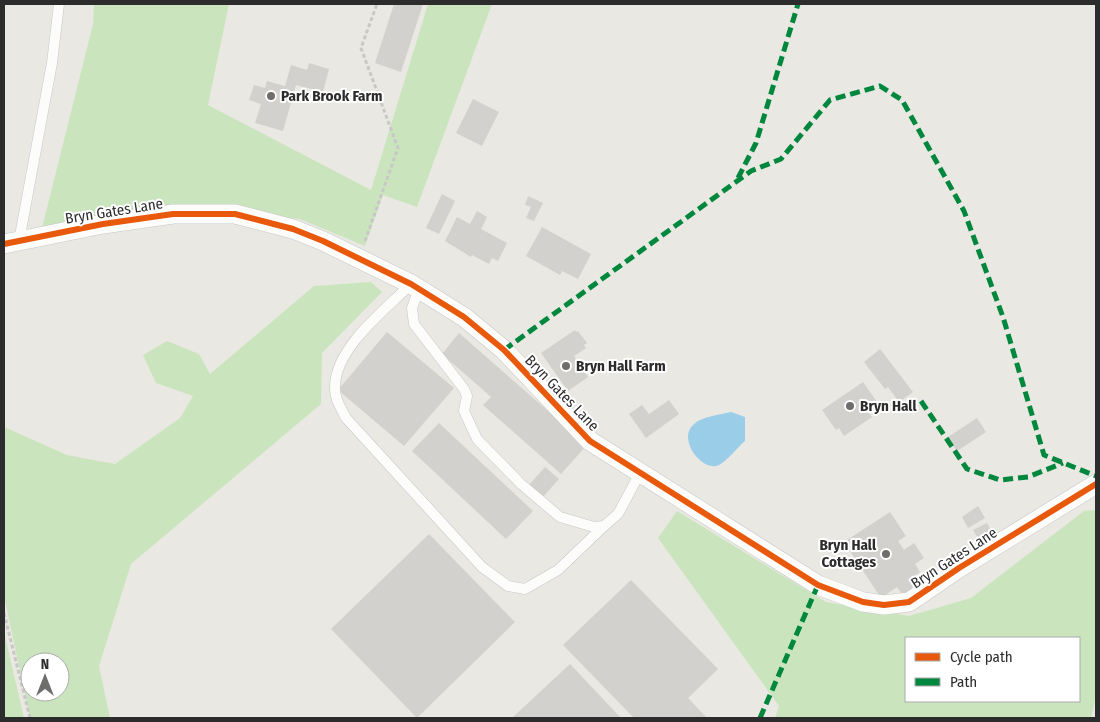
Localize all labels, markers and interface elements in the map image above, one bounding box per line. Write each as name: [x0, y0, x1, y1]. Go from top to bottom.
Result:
place label: Park Brook Farm: [281, 87, 383, 105]
marker: Park Brook Farm: [265, 90, 277, 102]
street label: Bryn Gates Lane: [64, 194, 164, 228]
street label: Bryn Gates Lane: [521, 351, 603, 435]
place label: Bryn Hall Farm: [576, 357, 666, 375]
marker: Bryn Hall Farm: [560, 360, 572, 372]
place label: Bryn Hall: [860, 397, 917, 415]
marker: Bryn Hall: [844, 400, 856, 412]
street label: Bryn Gates Lane: [908, 524, 1000, 592]
place label: Bryn Hall Cottages: [819, 536, 877, 571]
marker: Bryn Hall Cottages: [880, 548, 892, 560]
legend: [905, 637, 1080, 702]
text: Cycle path: [950, 648, 1013, 666]
north arrow: [20, 652, 70, 702]
text: N: [41, 656, 49, 673]
text: Path: [950, 673, 977, 691]

